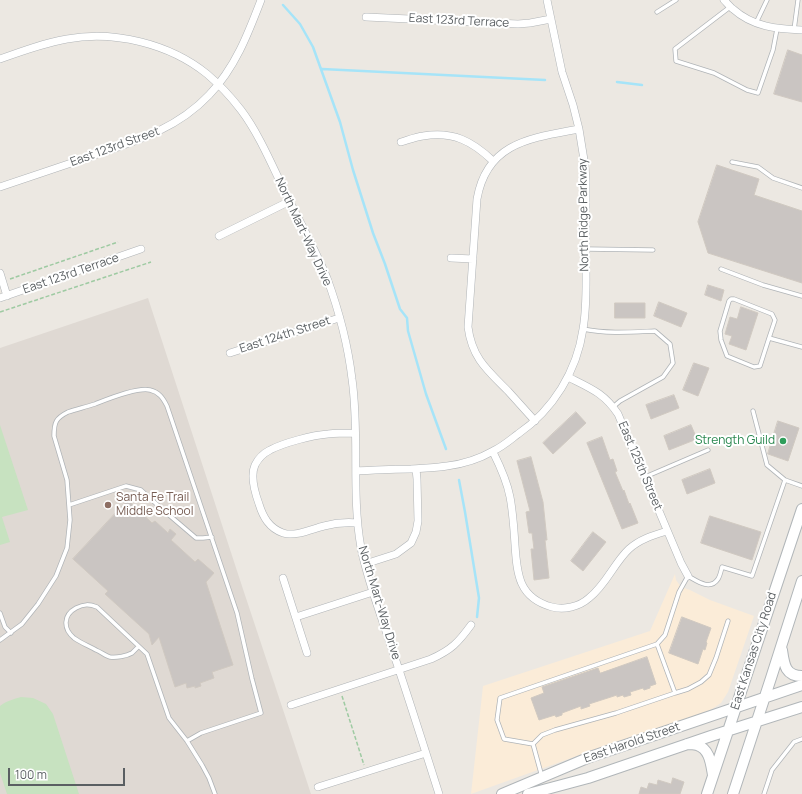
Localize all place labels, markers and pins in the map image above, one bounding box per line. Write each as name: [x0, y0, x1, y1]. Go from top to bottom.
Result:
place label: Strength Guild: [695, 434, 775, 448]
marker: Strength Guild: [778, 436, 788, 446]
place label: Santa Fe Trail Middle School: [116, 491, 193, 519]
marker: Santa Fe Trail Middle School: [103, 500, 113, 510]

